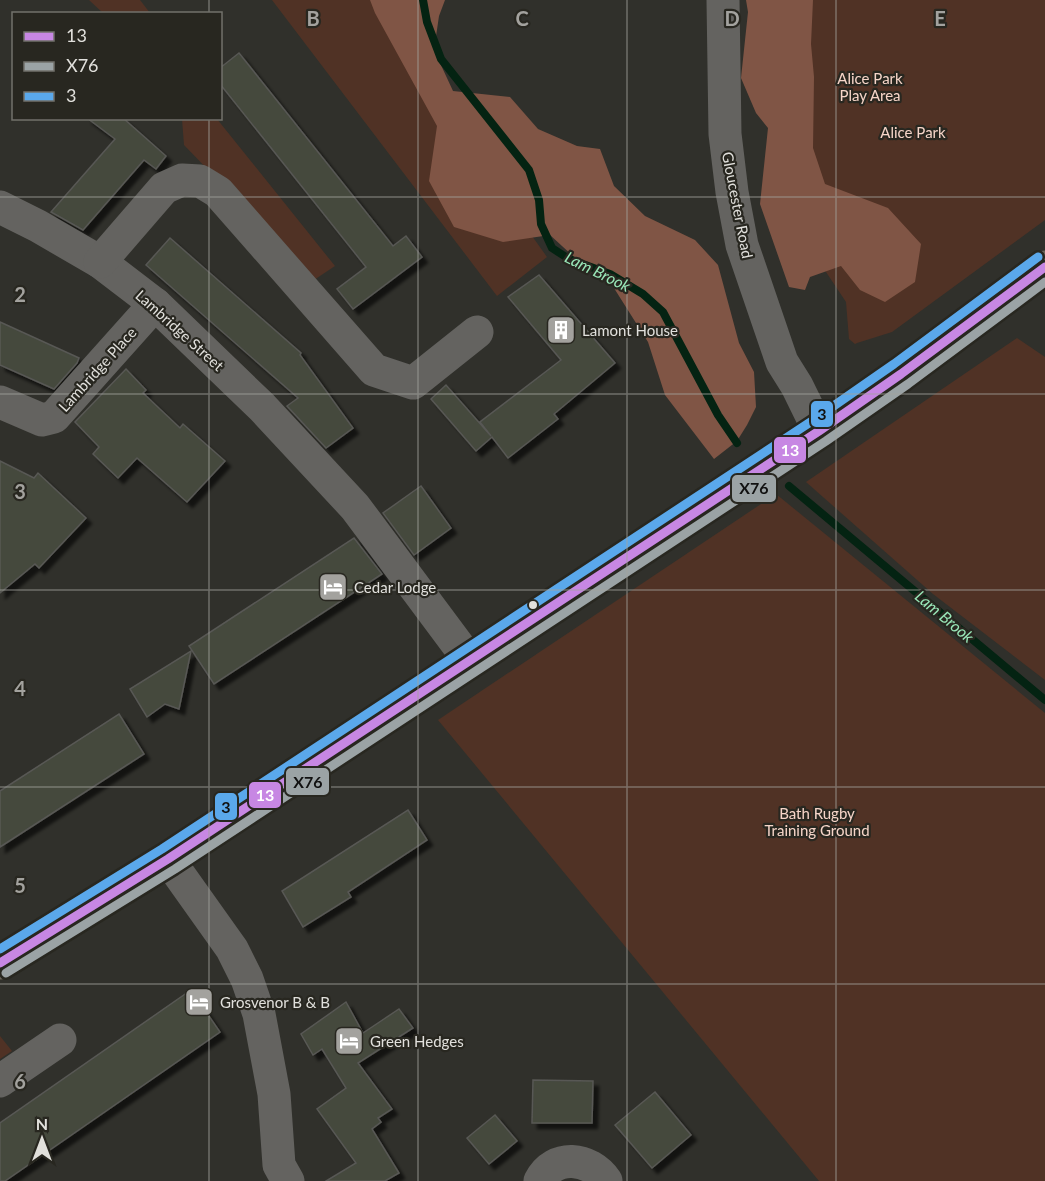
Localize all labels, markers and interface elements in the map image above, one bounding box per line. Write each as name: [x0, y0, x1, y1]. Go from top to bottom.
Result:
text: B: [306, 6, 320, 30]
text: C: [515, 6, 529, 30]
text: D: [724, 6, 740, 30]
text: E: [934, 6, 946, 30]
legend: [12, 12, 222, 120]
text: 13: [66, 24, 87, 46]
text: X76: [66, 54, 99, 76]
park label: Alice Park Play Area: [837, 69, 903, 104]
text: 3: [66, 84, 76, 106]
park label: Alice Park: [880, 123, 946, 141]
street label: Gloucester Road: [719, 150, 757, 260]
water label: Lam Brook: [562, 247, 634, 295]
text: 2: [14, 282, 26, 306]
street label: Lambridge Street: [132, 286, 228, 375]
building icon: Lamont House: [545, 314, 577, 346]
place label: Lamont House: [582, 321, 678, 339]
street label: Lambridge Place: [54, 323, 140, 415]
line badge: 3: [810, 400, 834, 428]
text: 3: [817, 404, 827, 423]
line badge: 13: [773, 436, 807, 464]
text: 13: [781, 440, 799, 459]
line badge: X76: [731, 474, 777, 503]
text: X76: [739, 478, 769, 497]
text: 3: [14, 479, 26, 503]
hotel icon: Cedar Lodge: [317, 571, 349, 603]
place label: Cedar Lodge: [354, 578, 436, 596]
water label: Lam Brook: [912, 586, 978, 646]
unlabelled marker: [527, 599, 539, 611]
text: 4: [14, 676, 26, 700]
line badge: X76: [285, 767, 330, 796]
text: X76: [293, 772, 323, 791]
line badge: 13: [248, 781, 282, 809]
text: 13: [256, 785, 274, 804]
line badge: 3: [214, 792, 238, 821]
text: 3: [221, 797, 231, 816]
park label: Bath Rugby Training Ground: [764, 804, 870, 839]
text: 5: [14, 873, 26, 897]
hotel icon: Grosvenor B & B: [183, 986, 215, 1018]
place label: Grosvenor B & B: [220, 993, 330, 1011]
hotel icon: Green Hedges: [333, 1025, 365, 1057]
place label: Green Hedges: [370, 1032, 464, 1050]
text: 6: [14, 1069, 26, 1093]
north arrow: [12, 1109, 72, 1169]
text: N: [36, 1114, 48, 1133]

